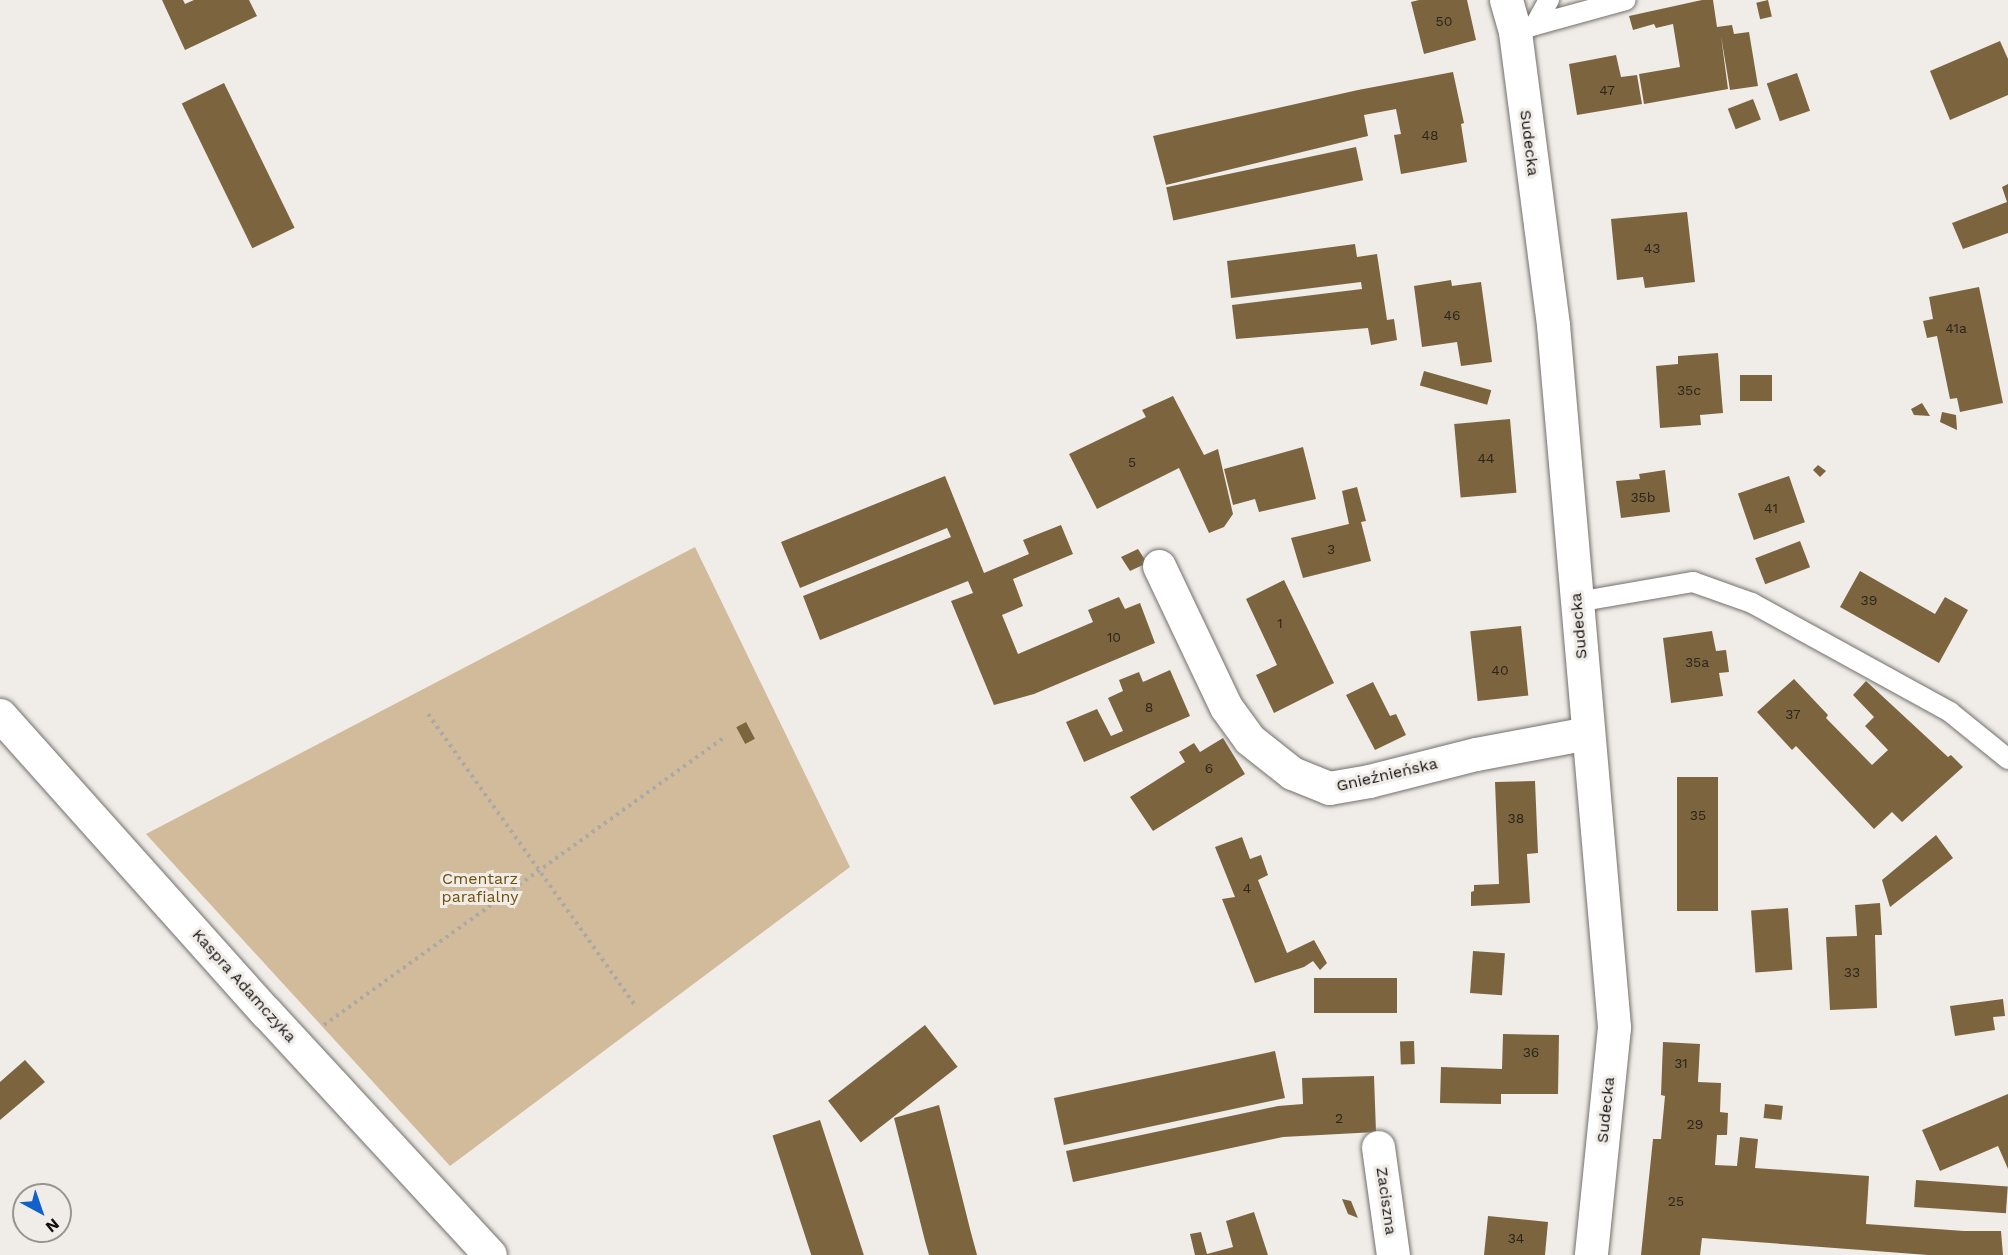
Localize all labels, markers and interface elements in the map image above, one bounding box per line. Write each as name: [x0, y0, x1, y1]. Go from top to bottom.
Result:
house number: 50: [1436, 13, 1452, 29]
house number: 47: [1599, 82, 1615, 98]
street label: Sudecka: [1515, 109, 1543, 177]
house number: 48: [1421, 127, 1439, 143]
house number: 43: [1644, 240, 1660, 256]
house number: 46: [1443, 307, 1461, 323]
house number: 41a: [1945, 320, 1967, 336]
house number: 35c: [1677, 382, 1701, 398]
house number: 44: [1477, 450, 1495, 466]
house number: 5: [1128, 454, 1136, 470]
house number: 35b: [1630, 489, 1656, 505]
house number: 41: [1764, 500, 1778, 516]
house number: 3: [1327, 541, 1335, 557]
street label: Sudecka: [1567, 592, 1591, 660]
house number: 39: [1861, 592, 1877, 608]
house number: 1: [1277, 615, 1283, 631]
house number: 10: [1107, 629, 1121, 645]
house number: 35a: [1685, 654, 1709, 670]
house number: 40: [1491, 662, 1509, 678]
house number: 8: [1145, 699, 1153, 715]
house number: 37: [1785, 706, 1801, 722]
street label: Gnieźnieńska: [1335, 754, 1439, 796]
house number: 6: [1205, 760, 1213, 776]
house number: 35: [1690, 807, 1706, 823]
house number: 38: [1508, 810, 1524, 826]
park label: Cmentarz parafialny: [442, 869, 518, 907]
house number: 4: [1243, 880, 1251, 896]
street label: Kaspra Adamczyka: [188, 925, 300, 1047]
house number: 33: [1844, 964, 1860, 980]
house number: 36: [1523, 1044, 1539, 1060]
house number: 31: [1674, 1055, 1688, 1071]
street label: Sudecka: [1593, 1076, 1619, 1144]
house number: 2: [1335, 1110, 1343, 1126]
house number: 29: [1687, 1116, 1703, 1132]
street label: Zaciszna: [1372, 1166, 1400, 1236]
north arrow: [12, 1183, 72, 1243]
house number: 25: [1668, 1193, 1684, 1209]
text: N: [42, 1215, 63, 1237]
house number: 34: [1508, 1230, 1524, 1246]

